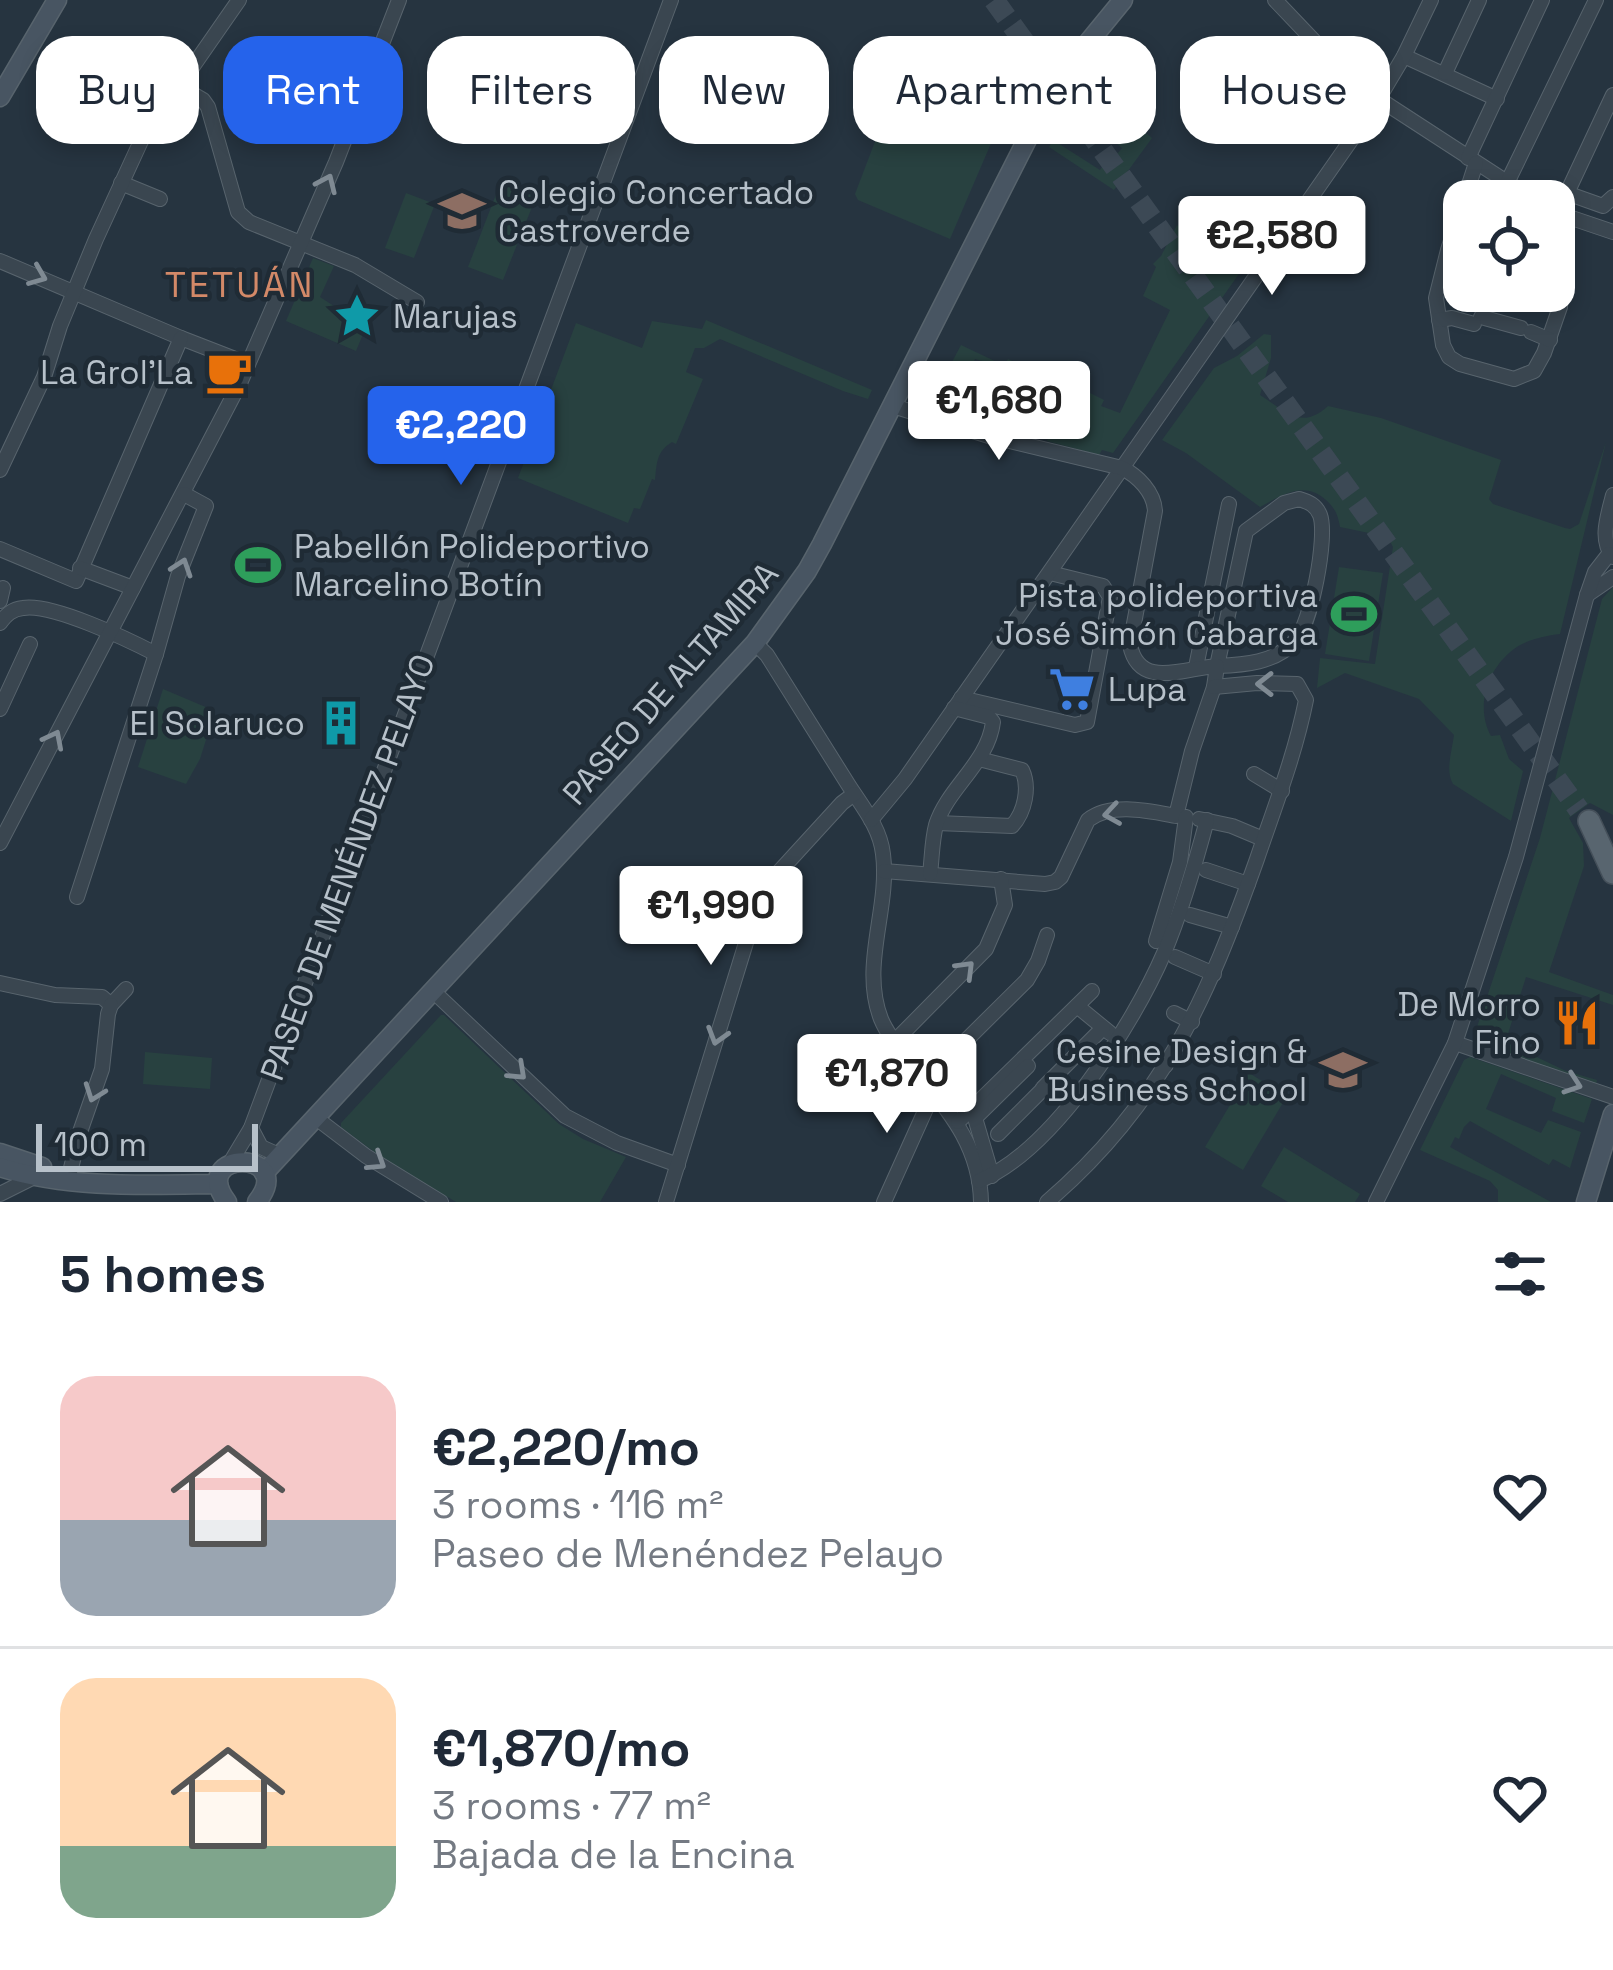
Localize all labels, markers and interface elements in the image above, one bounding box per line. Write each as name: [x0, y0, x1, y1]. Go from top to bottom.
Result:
chip: Buy: [36, 36, 199, 144]
chip: Rent: [223, 36, 403, 144]
chip: Filters: [427, 36, 635, 144]
chip: New: [659, 36, 829, 144]
chip: Apartment: [853, 36, 1156, 144]
chip: House: [1180, 36, 1390, 144]
place label: Colegio Concertado Castroverde: [498, 172, 814, 252]
one-way arrow: [312, 174, 336, 195]
map controls: [1443, 180, 1575, 312]
button: locate: [1443, 180, 1575, 312]
school or university icon: Colegio Concertado Castroverde: [437, 186, 487, 236]
pin: €2,580: [1174, 196, 1370, 298]
text: €2,580: [1205, 210, 1339, 259]
one-way arrow: [26, 262, 47, 286]
district label: TETUÁN: [165, 262, 315, 308]
place icon: Marujas: [332, 291, 382, 341]
place label: Marujas: [393, 296, 518, 338]
cafe icon: La Grol'La: [204, 347, 254, 397]
place label: La Grol'La: [40, 352, 193, 394]
pin: €1,680: [901, 361, 1097, 463]
text: €1,680: [935, 375, 1063, 424]
pin: €2,220: [363, 386, 559, 488]
text: €2,220: [395, 400, 527, 449]
place label: Pabellón Polideportivo Marcelino Botín: [294, 526, 650, 606]
sports icon: Pabellón Polideportivo Marcelino Botín: [233, 540, 283, 590]
street label: PASEO DE ALTAMIRA: [554, 554, 788, 814]
one-way arrow: [168, 558, 192, 579]
place label: Pista polideportiva José Simón Cabarga: [995, 575, 1318, 655]
sports icon: Pista polideportiva José Simón Cabarga: [1329, 589, 1379, 639]
street label: PASEO DE MENÉNDEZ PELAYO: [251, 649, 445, 1086]
supermarket icon: Lupa: [1047, 664, 1097, 714]
place label: Lupa: [1108, 669, 1186, 711]
one-way arrow: [1255, 671, 1273, 697]
building icon: El Solaruco: [316, 698, 366, 748]
place label: El Solaruco: [129, 703, 305, 745]
one-way arrow: [40, 731, 63, 752]
one-way arrow: [1102, 800, 1121, 826]
pin: €1,990: [613, 866, 809, 968]
text: €1,990: [647, 880, 775, 929]
one-way arrow: [951, 961, 973, 983]
place label: De Morro Fino: [1397, 984, 1541, 1064]
restaurant icon: De Morro Fino: [1552, 998, 1602, 1048]
one-way arrow: [706, 1025, 731, 1046]
place label: Cesine Design & Business School: [1047, 1031, 1307, 1111]
pin: €1,870: [789, 1034, 985, 1136]
school or university icon: Cesine Design & Business School: [1318, 1045, 1368, 1095]
text: €1,870: [824, 1048, 950, 1097]
one-way arrow: [504, 1057, 526, 1079]
one-way arrow: [1562, 1070, 1583, 1094]
one-way arrow: [84, 1082, 108, 1103]
scale bar: [36, 1118, 258, 1171]
text: 100 m: [54, 1124, 147, 1166]
one-way arrow: [363, 1148, 385, 1170]
icon: filters: [1487, 1241, 1553, 1307]
text: 5 homes: [60, 1242, 266, 1307]
text: €2,220/mo: [432, 1415, 700, 1480]
icon: home: [156, 1424, 300, 1568]
icon: heart: [1487, 1463, 1553, 1529]
text: 3 rooms · 116 m²: [432, 1480, 724, 1529]
text: Paseo de Menéndez Pelayo: [432, 1529, 944, 1578]
text: €1,870/mo: [432, 1716, 690, 1781]
icon: home: [156, 1726, 300, 1870]
icon: heart: [1487, 1765, 1553, 1831]
text: 3 rooms · 77 m²: [432, 1781, 711, 1830]
text: Bajada de la Encina: [432, 1830, 795, 1879]

